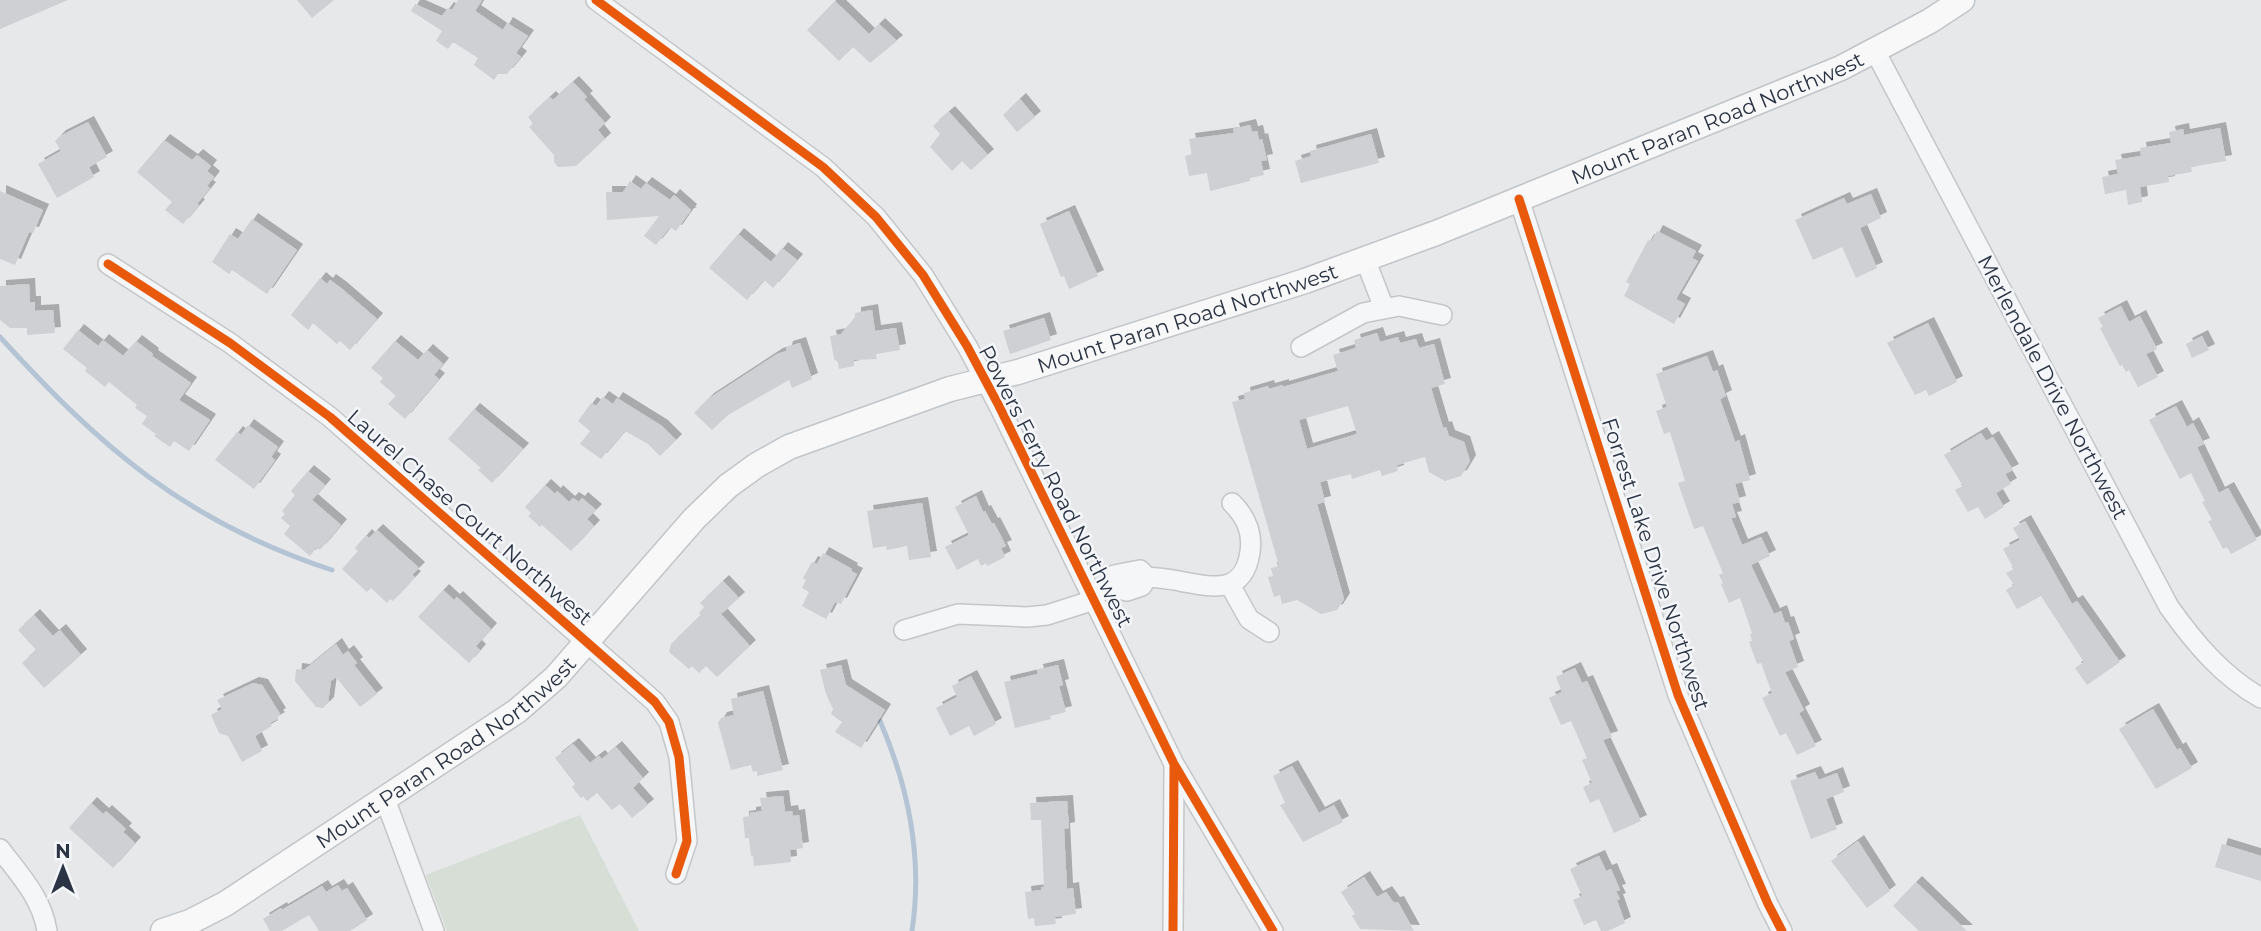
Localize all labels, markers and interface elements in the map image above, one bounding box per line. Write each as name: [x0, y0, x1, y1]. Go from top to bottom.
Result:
street label: Mount Paran Road Northwest: [1567, 46, 1868, 189]
street label: Merlendale Drive Northwest: [1973, 251, 2133, 523]
street label: Mount Paran Road Northwest: [1034, 258, 1341, 378]
street label: Powers Ferry Road Northwest: [974, 341, 1138, 631]
street label: Laurel Chase Court Northwest: [342, 404, 598, 630]
street label: Forrest Lake Drive Northwest: [1597, 415, 1715, 713]
street label: Mount Paran Road Northwest: [311, 651, 581, 853]
north arrow: [28, 833, 98, 903]
text: N: [55, 840, 71, 863]

